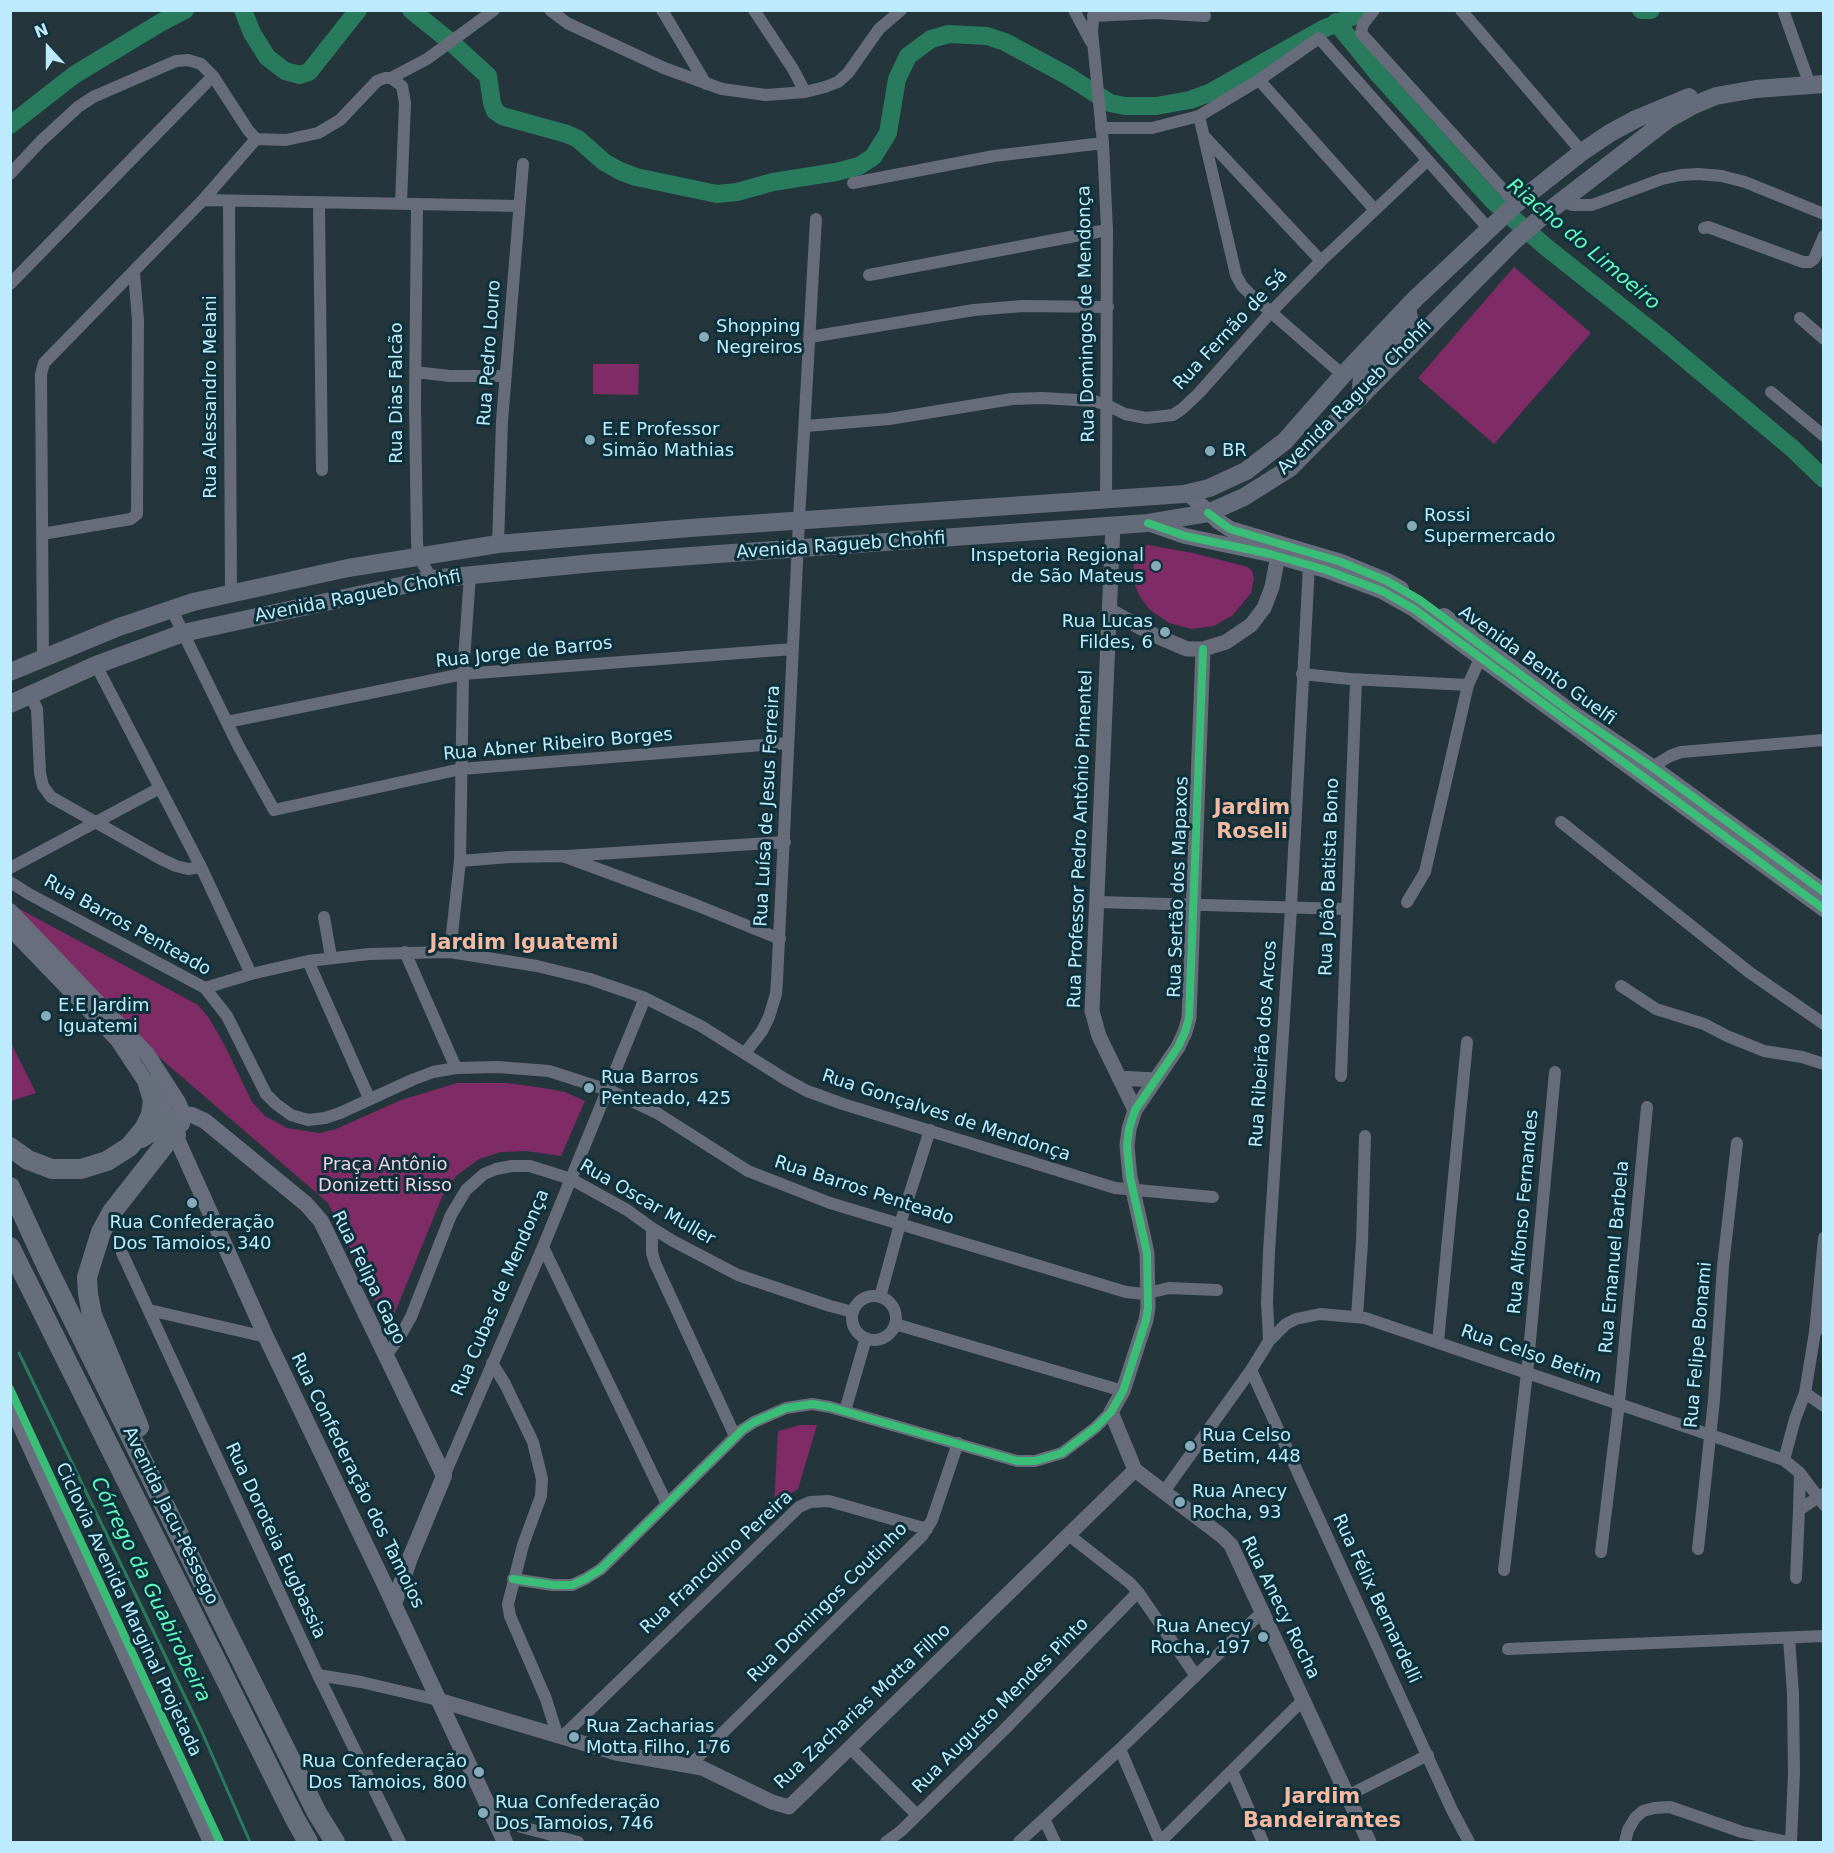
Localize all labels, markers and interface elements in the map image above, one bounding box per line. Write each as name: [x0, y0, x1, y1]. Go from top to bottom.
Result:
north arrow: [18, 18, 78, 78]
text: N: [32, 19, 51, 42]
water label: Riacho do Limoeiro: [1502, 174, 1664, 316]
street label: Rua Domingos de Mendonça: [1074, 185, 1100, 443]
street label: Rua Fernão de Sá: [1169, 265, 1293, 395]
street label: Rua Pedro Louro: [474, 279, 506, 427]
street label: Rua Alessandro Melani: [200, 295, 222, 499]
place label: Shopping Negreiros: [716, 316, 802, 358]
street label: Avenida Ragueb Chohfi: [1273, 316, 1437, 480]
street label: Rua Dias Falcão: [386, 322, 408, 464]
marker: Shopping Negreiros: [697, 330, 711, 344]
place label: E.E Professor Simão Mathias: [602, 419, 734, 462]
marker: E.E Professor Simão Mathias: [583, 433, 597, 447]
place label: BR: [1222, 440, 1247, 462]
marker: BR: [1203, 444, 1217, 458]
place label: Rossi Supermercado: [1424, 505, 1555, 548]
marker: Rossi Supermercado: [1405, 519, 1419, 533]
street label: Avenida Ragueb Chohfi: [736, 528, 946, 564]
place label: Inspetoria Regional de São Mateus: [971, 545, 1144, 588]
marker: Inspetoria Regional de São Mateus: [1149, 559, 1163, 573]
street label: Avenida Ragueb Chohfi: [253, 566, 463, 628]
street label: Avenida Bento Guelfi: [1454, 602, 1620, 730]
place label: Rua Lucas Fildes, 6: [1062, 611, 1153, 654]
marker: Rua Lucas Fildes, 6: [1158, 625, 1172, 639]
street label: Rua Jorge de Barros: [435, 633, 613, 673]
street label: Rua Professor Pedro Antônio Pimentel: [1064, 669, 1098, 1009]
street label: Rua Luísa de Jesus Ferreira: [751, 685, 785, 927]
street label: Rua Abner Ribeiro Borges: [442, 724, 674, 766]
street label: Rua Sertão dos Mapaxos: [1164, 776, 1194, 998]
street label: Rua João Batista Bono: [1316, 778, 1344, 976]
district label: Jardim Roseli: [1214, 796, 1290, 846]
street label: Rua Barros Penteado: [40, 871, 214, 981]
district label: Jardim Iguatemi: [429, 931, 619, 957]
street label: Rua Ribeirão dos Arcos: [1246, 940, 1282, 1148]
place label: E.E Jardim Iguatemi: [58, 995, 150, 1038]
marker: E.E Jardim Iguatemi: [39, 1009, 53, 1023]
street label: Rua Gonçalves de Mendonça: [819, 1066, 1073, 1166]
place label: Rua Barros Penteado, 425: [601, 1067, 731, 1110]
marker: Rua Barros Penteado, 425: [582, 1081, 596, 1095]
street label: Rua Alfonso Fernandes: [1504, 1109, 1544, 1315]
street label: Rua Barros Penteado: [771, 1152, 957, 1230]
park label: Praça Antônio Donizetti Risso: [318, 1154, 452, 1196]
street label: Rua Oscar Muller: [575, 1155, 719, 1251]
street label: Rua Emanuel Barbela: [1596, 1160, 1634, 1354]
street label: Rua Cubas de Mendonça: [448, 1186, 554, 1400]
marker: Rua Confederação Dos Tamoios, 340: [185, 1196, 199, 1210]
street label: Rua Felipa Gago: [326, 1208, 410, 1348]
place label: Rua Confederação Dos Tamoios, 340: [109, 1212, 275, 1254]
street label: Rua Felipe Bonami: [1681, 1261, 1717, 1429]
street label: Rua Celso Betim: [1458, 1321, 1604, 1389]
street label: Rua Confederação dos Tamoios: [286, 1350, 428, 1612]
street label: Avenida Jacu-Pêssego: [117, 1424, 223, 1608]
place label: Rua Celso Betim, 448: [1202, 1425, 1301, 1468]
street label: Rua Doroteia Eugbassia: [220, 1439, 330, 1643]
marker: Rua Celso Betim, 448: [1183, 1439, 1197, 1453]
street label: Ciclovia Avenida Marginal Projetada: [50, 1460, 206, 1760]
water label: Córrego da Guabirobeira: [85, 1473, 215, 1707]
place label: Rua Anecy Rocha, 93: [1192, 1481, 1287, 1524]
street label: Rua Francolino Pereira: [636, 1487, 798, 1639]
marker: Rua Anecy Rocha, 93: [1173, 1495, 1187, 1509]
street label: Rua Félix Bernardelli: [1327, 1511, 1425, 1687]
street label: Rua Domingos Coutinho: [744, 1519, 912, 1687]
street label: Rua Anecy Rocha: [1236, 1533, 1324, 1683]
street label: Rua Augusto Mendes Pinto: [908, 1613, 1094, 1799]
place label: Rua Anecy Rocha, 197: [1150, 1616, 1251, 1658]
street label: Rua Zacharias Motta Filho: [770, 1620, 956, 1794]
marker: Rua Anecy Rocha, 197: [1256, 1630, 1270, 1644]
place label: Rua Zacharias Motta Filho, 176: [586, 1716, 731, 1758]
marker: Rua Zacharias Motta Filho, 176: [567, 1730, 581, 1744]
place label: Rua Confederação Dos Tamoios, 800: [302, 1751, 467, 1794]
marker: Rua Confederação Dos Tamoios, 800: [472, 1765, 486, 1779]
district label: Jardim Bandeirantes: [1243, 1785, 1401, 1835]
place label: Rua Confederação Dos Tamoios, 746: [495, 1792, 660, 1834]
marker: Rua Confederação Dos Tamoios, 746: [476, 1806, 490, 1820]

